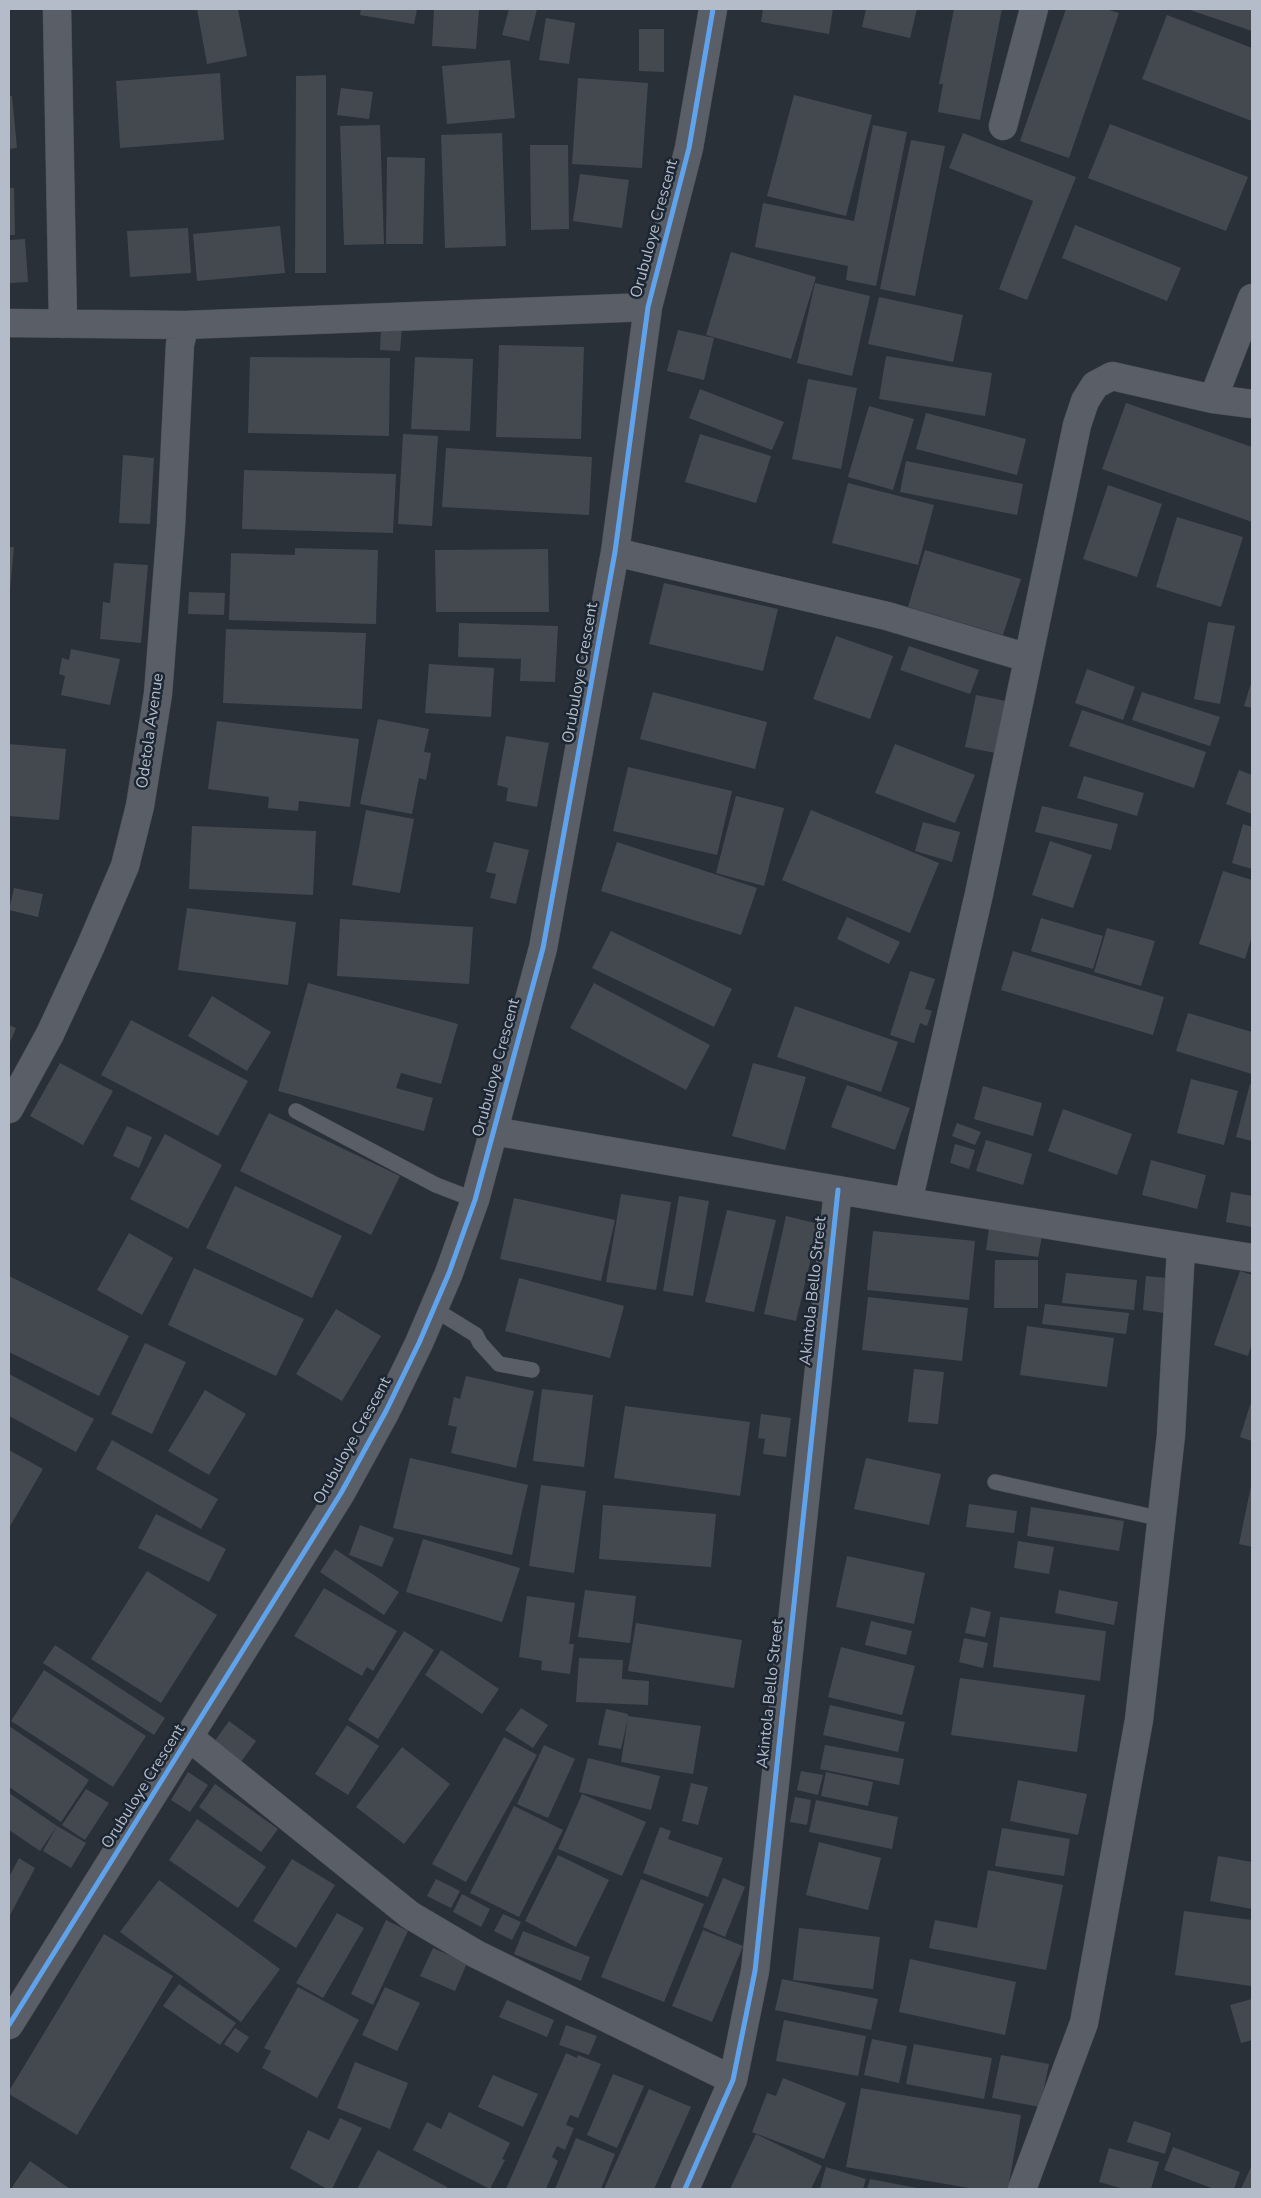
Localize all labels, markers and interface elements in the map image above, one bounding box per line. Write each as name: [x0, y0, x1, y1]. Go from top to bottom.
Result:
street label: Orubuloye Crescent: [627, 158, 683, 300]
street label: Orubuloye Crescent: [559, 601, 603, 745]
street label: Odetola Avenue: [133, 672, 169, 790]
street label: Orubuloye Crescent: [469, 997, 525, 1139]
street label: Akintola Bello Street: [797, 1216, 831, 1366]
street label: Orubuloye Crescent: [310, 1374, 396, 1508]
street label: Akintola Bello Street: [754, 1619, 788, 1769]
street label: Orubuloye Crescent: [98, 1721, 190, 1853]

